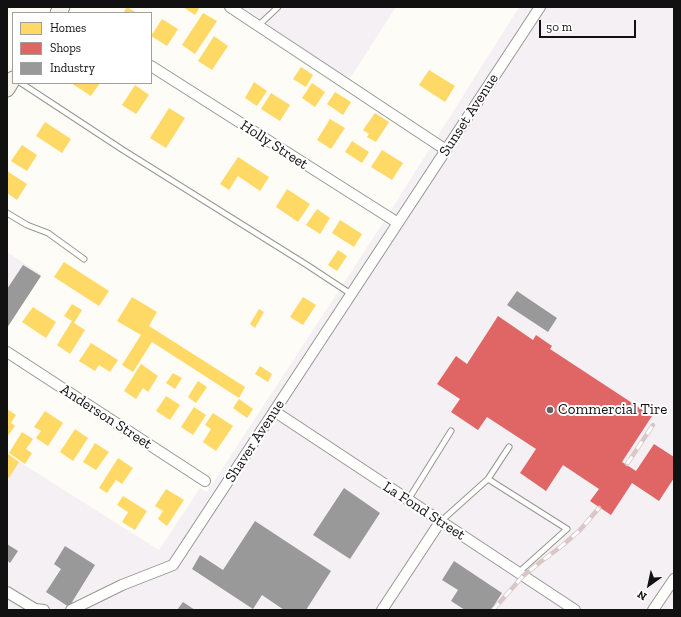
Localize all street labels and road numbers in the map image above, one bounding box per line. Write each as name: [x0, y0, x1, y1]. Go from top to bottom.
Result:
street label: Sunset Avenue: [436, 70, 502, 160]
street label: Holly Street: [237, 116, 311, 174]
street label: Anderson Street: [57, 381, 155, 453]
street label: Shaver Avenue: [222, 396, 288, 486]
street label: La Fond Street: [380, 478, 468, 544]

